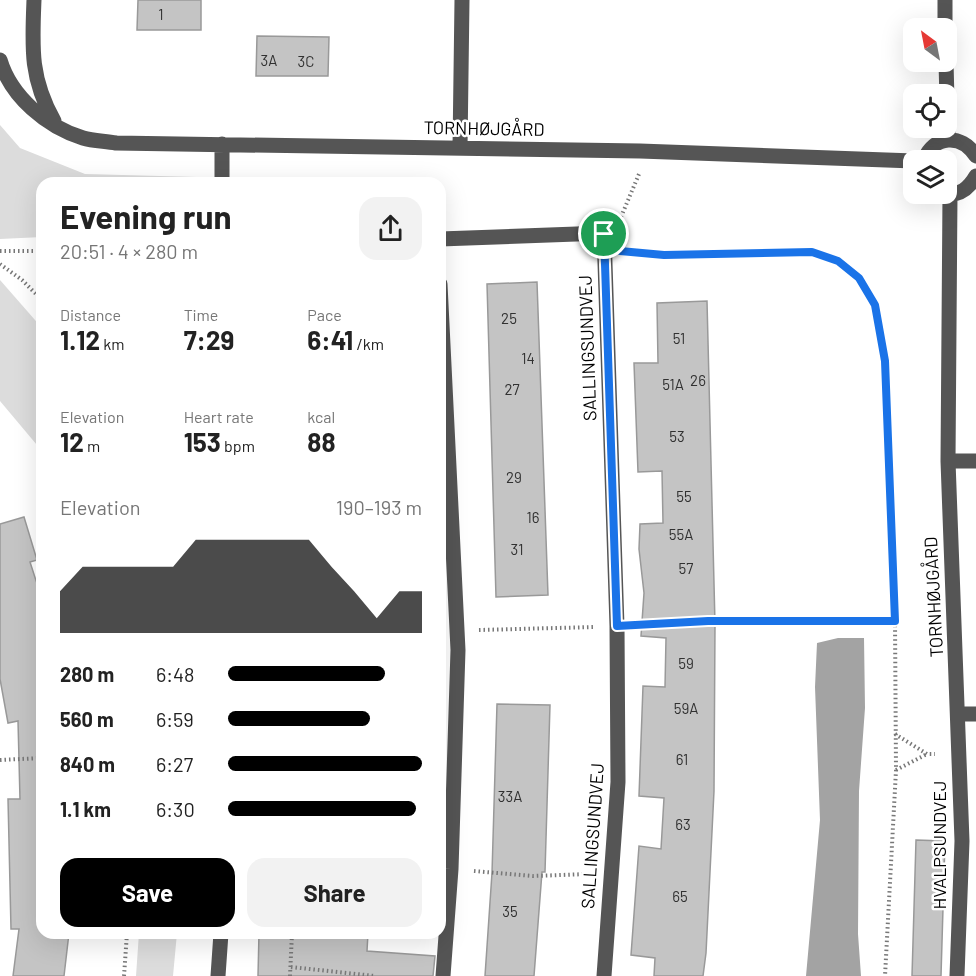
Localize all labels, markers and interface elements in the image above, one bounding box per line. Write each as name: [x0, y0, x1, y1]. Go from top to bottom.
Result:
house number: 1: [158, 5, 164, 23]
north arrow: [903, 18, 957, 72]
map controls: [903, 18, 957, 204]
house number: 3A: [261, 51, 277, 69]
house number: 3C: [298, 52, 314, 70]
button: locate: [903, 84, 957, 138]
street label: TORNHØJGÅRD: [423, 116, 545, 140]
button: layers: [903, 150, 957, 204]
text: Evening run: [60, 196, 232, 236]
button: share: [359, 197, 422, 260]
pin: [578, 208, 629, 259]
icon: arrive: [587, 217, 620, 250]
text: 20:51 · 4 × 280 m: [60, 239, 198, 263]
street label: SALLINGSUNDVEJ: [573, 275, 601, 421]
text: Distance: [60, 305, 121, 324]
text: Time: [184, 305, 218, 324]
text: Pace: [307, 305, 342, 324]
house number: 25: [501, 309, 517, 327]
text: 1.12: [60, 324, 100, 355]
text: 7:29: [184, 324, 234, 355]
text: 6:41: [307, 324, 353, 355]
house number: 51: [673, 329, 685, 347]
text: km: [100, 334, 124, 353]
text: /km: [353, 334, 384, 353]
house number: 14: [521, 349, 535, 367]
house number: 26: [690, 371, 706, 389]
house number: 51A: [662, 375, 684, 393]
house number: 27: [504, 380, 520, 398]
text: Elevation: [60, 407, 124, 426]
text: Heart rate: [184, 407, 254, 426]
text: kcal: [307, 407, 335, 426]
text: 12: [60, 426, 84, 457]
text: 153: [184, 426, 221, 457]
text: 88: [307, 426, 335, 457]
house number: 53: [669, 427, 685, 445]
text: m: [84, 436, 100, 455]
text: bpm: [221, 436, 255, 455]
house number: 29: [506, 468, 522, 486]
house number: 55: [676, 487, 692, 505]
text: Elevation: [60, 495, 141, 519]
text: 190–193 m: [336, 495, 422, 519]
house number: 16: [527, 508, 539, 526]
house number: 55A: [669, 525, 693, 543]
street label: TORNHØJGÅRD: [919, 536, 947, 658]
house number: 31: [511, 540, 523, 558]
house number: 57: [679, 559, 693, 577]
house number: 59: [678, 654, 694, 672]
text: 280 m: [60, 662, 114, 686]
text: 6:48: [156, 662, 195, 686]
house number: 59A: [674, 699, 698, 717]
text: 560 m: [60, 707, 114, 731]
text: 6:59: [156, 707, 194, 731]
house number: 61: [676, 750, 688, 768]
text: 840 m: [60, 752, 115, 776]
text: 6:27: [156, 752, 193, 776]
street label: SALLINGSUNDVEJ: [576, 762, 608, 910]
street label: HVALPSUNDVEJ: [928, 781, 950, 909]
house number: 33A: [498, 787, 522, 805]
text: 1.1 km: [60, 797, 111, 821]
text: 6:30: [156, 797, 195, 821]
house number: 63: [675, 815, 691, 833]
button: Save: [60, 858, 235, 927]
button: Share: [247, 858, 422, 927]
house number: 65: [672, 887, 688, 905]
house number: 35: [502, 902, 518, 920]

